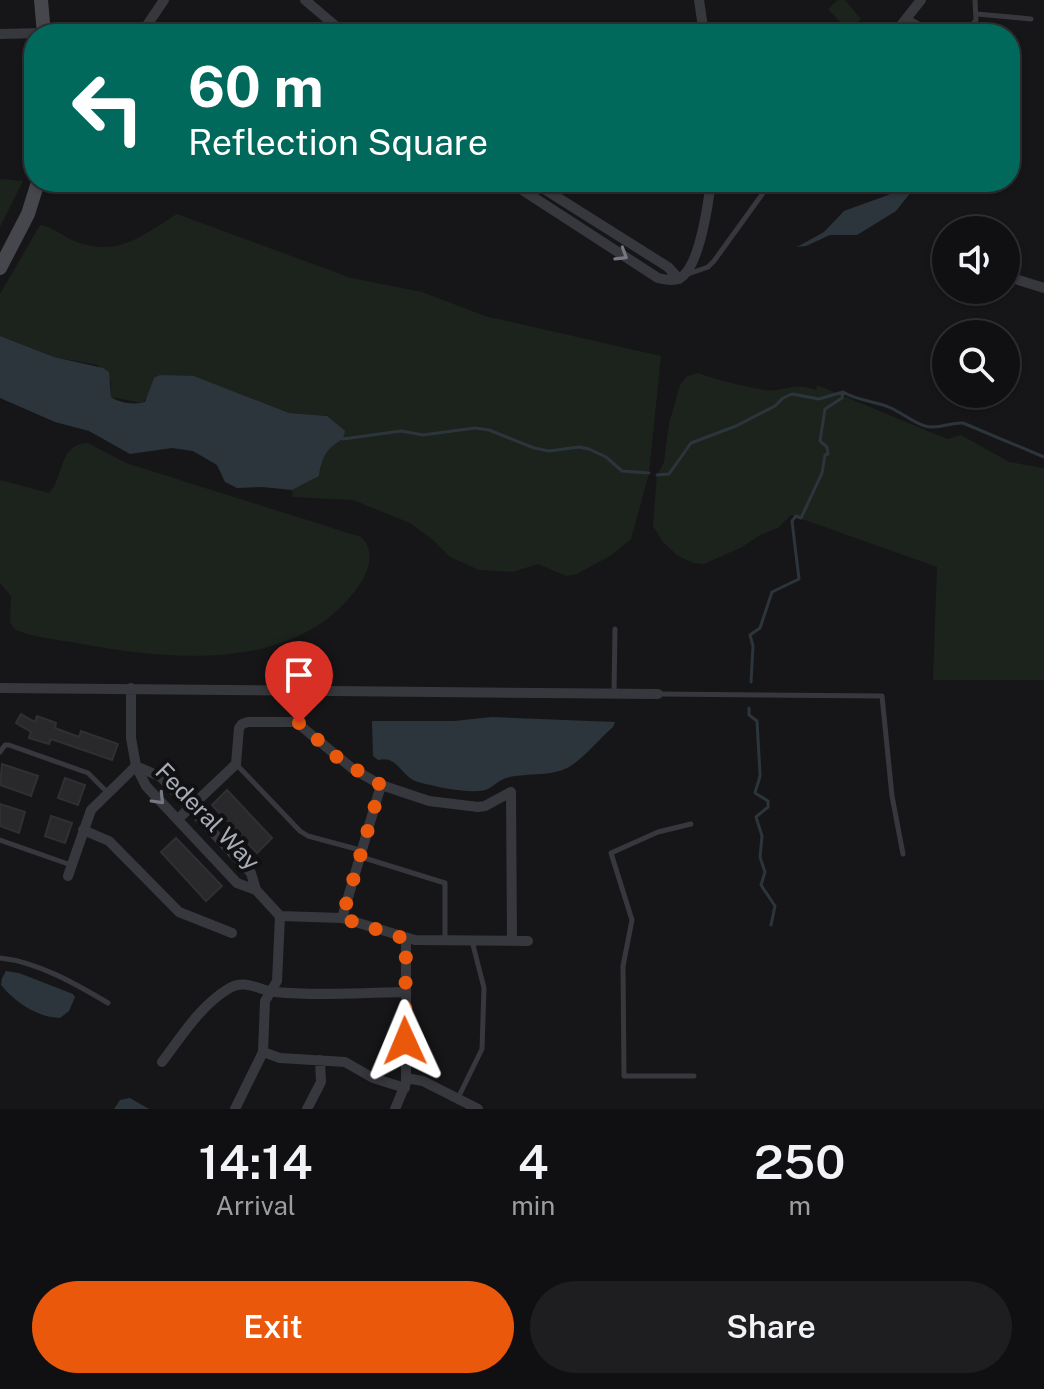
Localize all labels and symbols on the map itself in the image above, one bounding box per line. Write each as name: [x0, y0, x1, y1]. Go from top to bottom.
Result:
one-way arrow: [613, 246, 628, 261]
pin: [265, 641, 333, 723]
street label: Federal Way: [150, 757, 266, 875]
one-way arrow: [150, 790, 164, 804]
position arrow: [363, 999, 447, 1083]

